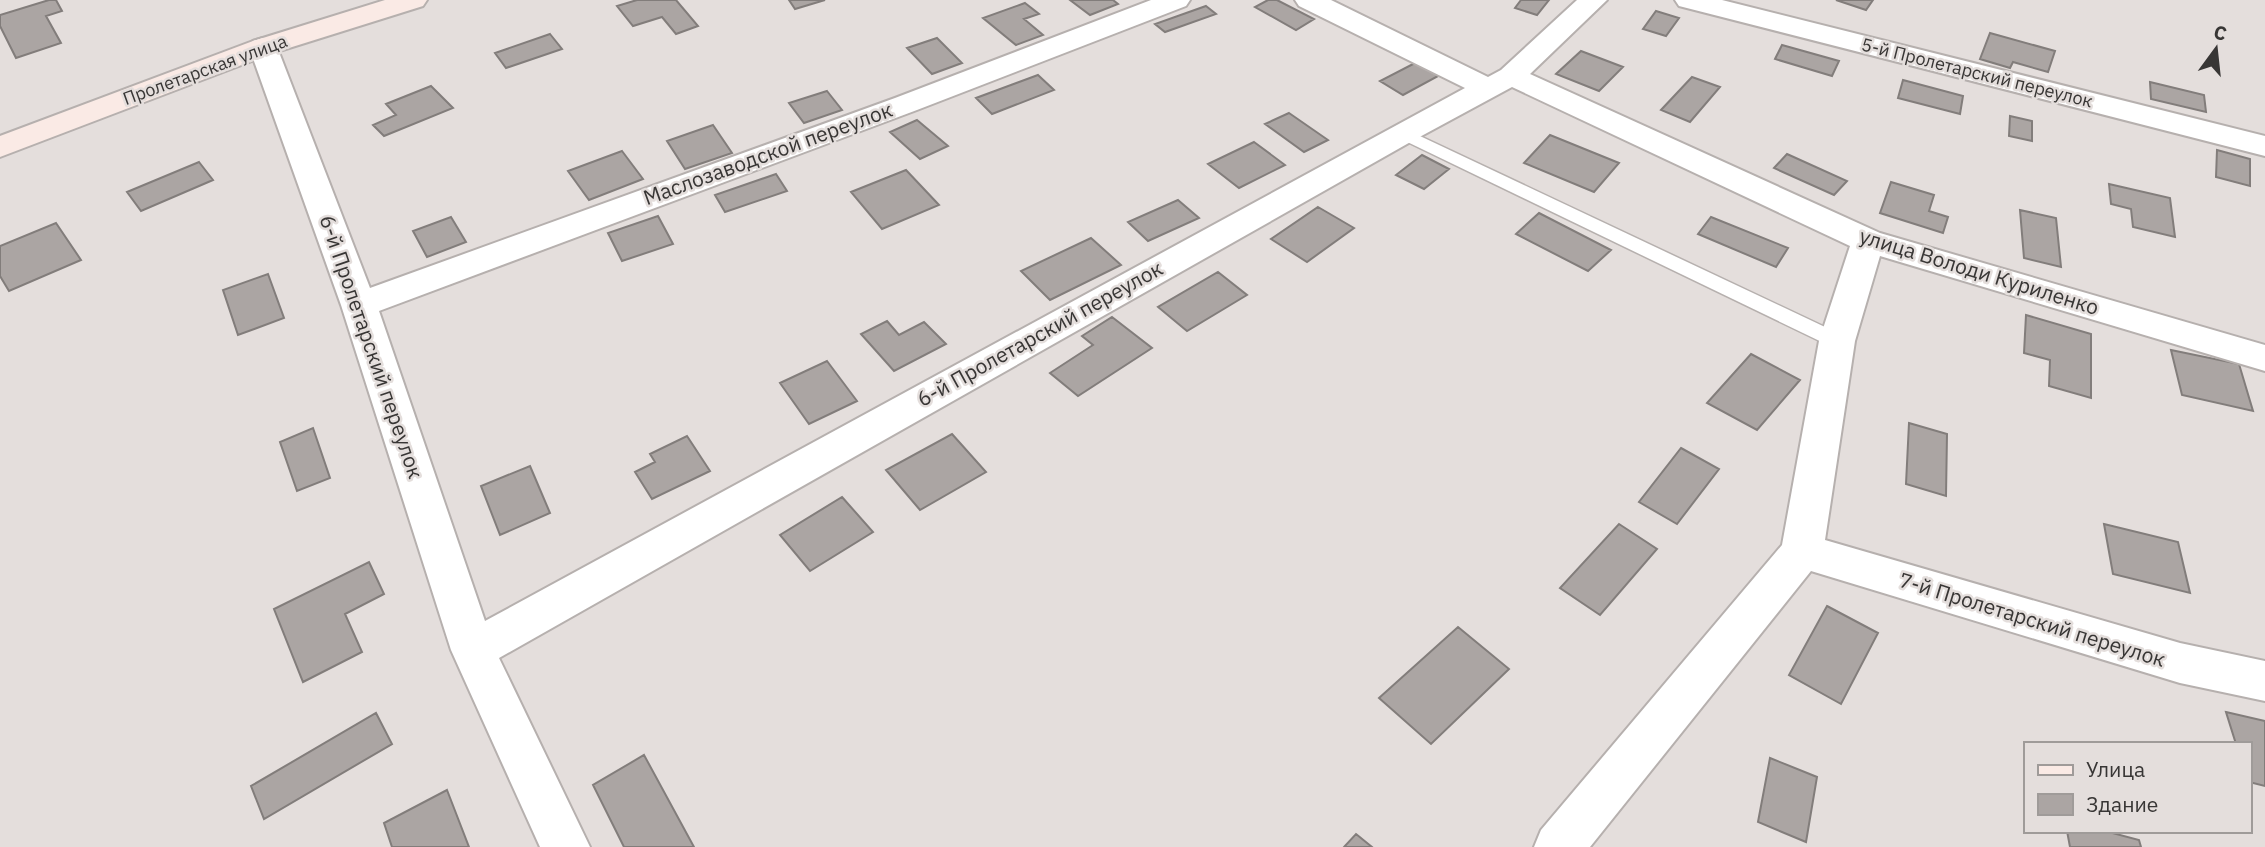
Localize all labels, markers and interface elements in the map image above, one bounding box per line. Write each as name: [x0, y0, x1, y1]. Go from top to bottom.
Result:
north arrow: [2181, 14, 2251, 84]
text: С: [2211, 19, 2229, 46]
street label: Пролетарская улица: [120, 29, 290, 110]
street label: 5-й Пролетарский переулок: [1859, 33, 2095, 112]
street label: Маслозаводской переулок: [639, 95, 896, 211]
street label: 6-й Пролетарский переулок: [314, 211, 430, 482]
street label: улица Володи Куриленко: [1856, 221, 2102, 321]
street label: 6-й Пролетарский переулок: [912, 254, 1167, 413]
street label: 7-й Пролетарский переулок: [1896, 565, 2169, 673]
legend: [2024, 742, 2251, 833]
text: Улица: [2086, 755, 2145, 783]
text: Здание: [2086, 790, 2158, 818]

